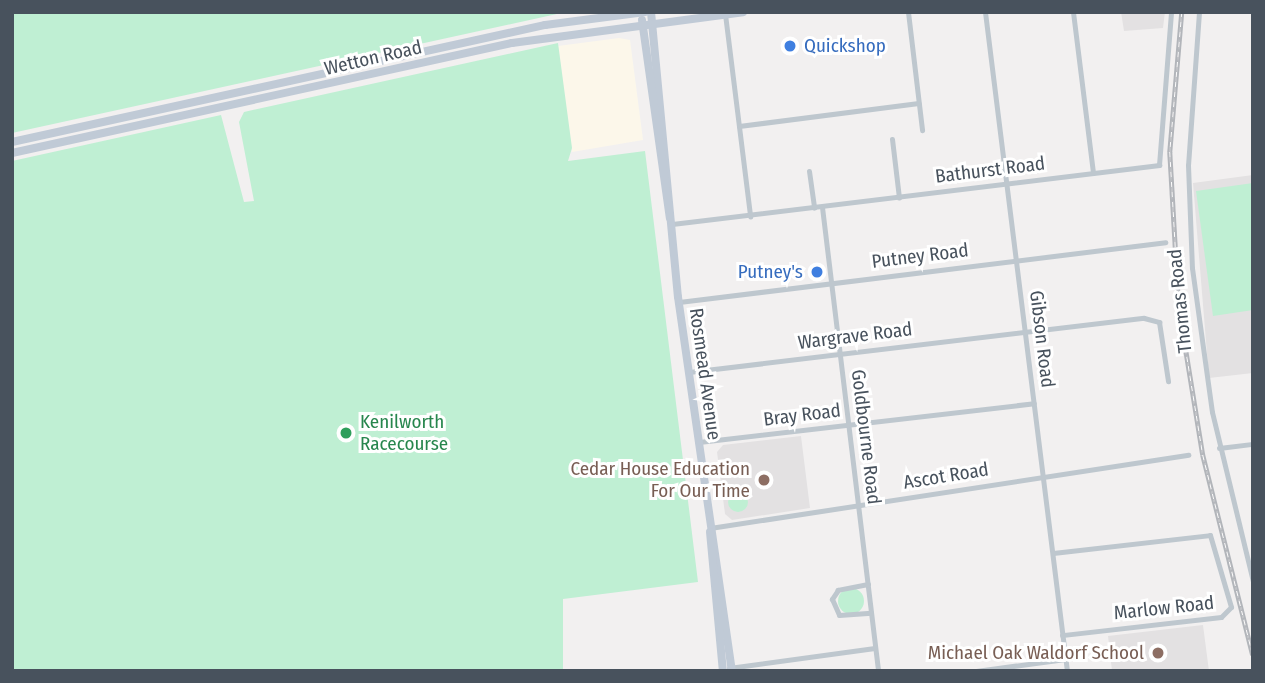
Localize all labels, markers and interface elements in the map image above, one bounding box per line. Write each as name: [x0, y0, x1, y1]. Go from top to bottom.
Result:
place label: Quickshop: [804, 35, 886, 57]
street label: Wetton Road: [322, 36, 424, 80]
marker: Quickshop: [782, 38, 798, 54]
street label: Bathurst Road: [934, 152, 1046, 188]
street label: Putney Road: [870, 239, 970, 273]
street label: Thomas Road: [1163, 248, 1197, 354]
place label: Putney's: [738, 261, 803, 283]
marker: Putney's: [809, 264, 825, 280]
street label: Gibson Road: [1025, 289, 1059, 389]
street label: Rosmead Avenue: [684, 307, 726, 441]
street label: Wargrave Road: [797, 318, 913, 354]
street label: Goldbourne Road: [846, 368, 886, 506]
street label: Bray Road: [762, 399, 842, 431]
place label: Kenilworth Racecourse: [360, 411, 448, 455]
marker: Kenilworth Racecourse: [338, 425, 354, 441]
place label: Cedar House Education For Our Time: [570, 458, 750, 502]
street label: Ascot Road: [902, 458, 990, 494]
marker: Cedar House Education For Our Time: [756, 472, 772, 488]
street label: Marlow Road: [1113, 591, 1215, 625]
place label: Michael Oak Waldorf School: [928, 642, 1144, 664]
marker: Michael Oak Waldorf School: [1150, 645, 1166, 661]

